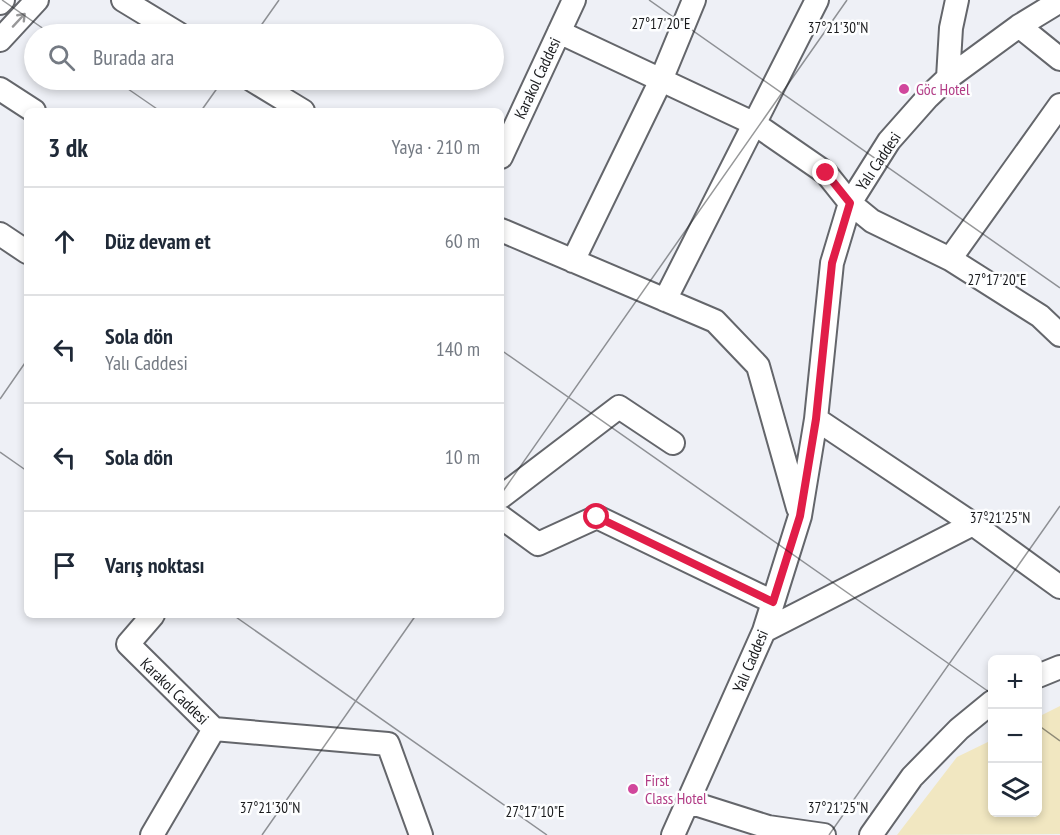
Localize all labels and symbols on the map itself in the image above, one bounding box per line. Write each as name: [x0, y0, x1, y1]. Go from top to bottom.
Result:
one-way arrow: [11, 12, 26, 27]
text: 27°17'20"E: [631, 14, 691, 33]
text: 37°21'30"N: [808, 18, 868, 37]
street label: Karakol Caddesi: [509, 34, 565, 122]
place label: Göc Hotel: [916, 79, 970, 99]
marker: Göc Hotel: [897, 82, 911, 96]
street label: Yalı Caddesi: [851, 128, 905, 194]
route end: [812, 159, 838, 185]
text: 27°17'20"E: [967, 270, 1027, 289]
route start: [583, 503, 609, 529]
text: 37°21'25"N: [970, 508, 1030, 527]
street label: Yalı Caddesi: [728, 627, 772, 695]
street label: Karakol Caddesi: [137, 653, 213, 729]
place label: First Class Hotel: [645, 770, 707, 808]
marker: First Class Hotel: [626, 782, 640, 796]
text: 37°21'30"N: [240, 798, 300, 817]
text: 37°21'25"N: [808, 798, 868, 817]
text: 27°17'10"E: [505, 802, 565, 821]

